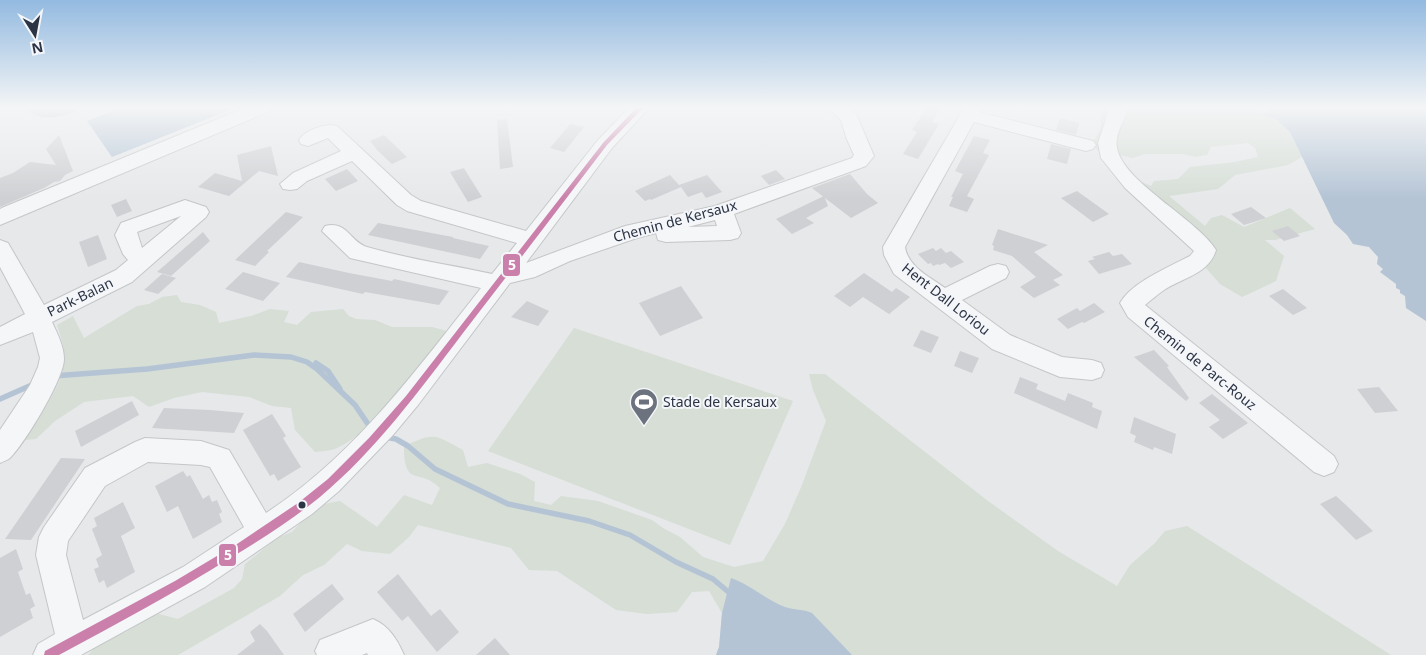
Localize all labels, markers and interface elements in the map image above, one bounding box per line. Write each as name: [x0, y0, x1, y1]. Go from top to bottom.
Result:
north arrow: [10, 10, 60, 60]
text: N: [30, 38, 45, 59]
street label: Chemin de Kersaux: [611, 195, 739, 246]
line badge: 5: [502, 253, 521, 277]
text: 5: [508, 255, 516, 274]
street label: Hent Dall Loriou: [898, 258, 994, 339]
street label: Park-Balan: [44, 272, 116, 321]
street label: Chemin de Parc-Rouz: [1140, 311, 1261, 414]
sports icon: Stade de Kersaux: [629, 387, 659, 426]
place label: Stade de Kersaux: [663, 392, 777, 411]
unlabelled marker: [297, 500, 307, 510]
line badge: 5: [218, 543, 237, 567]
text: 5: [224, 545, 232, 564]

